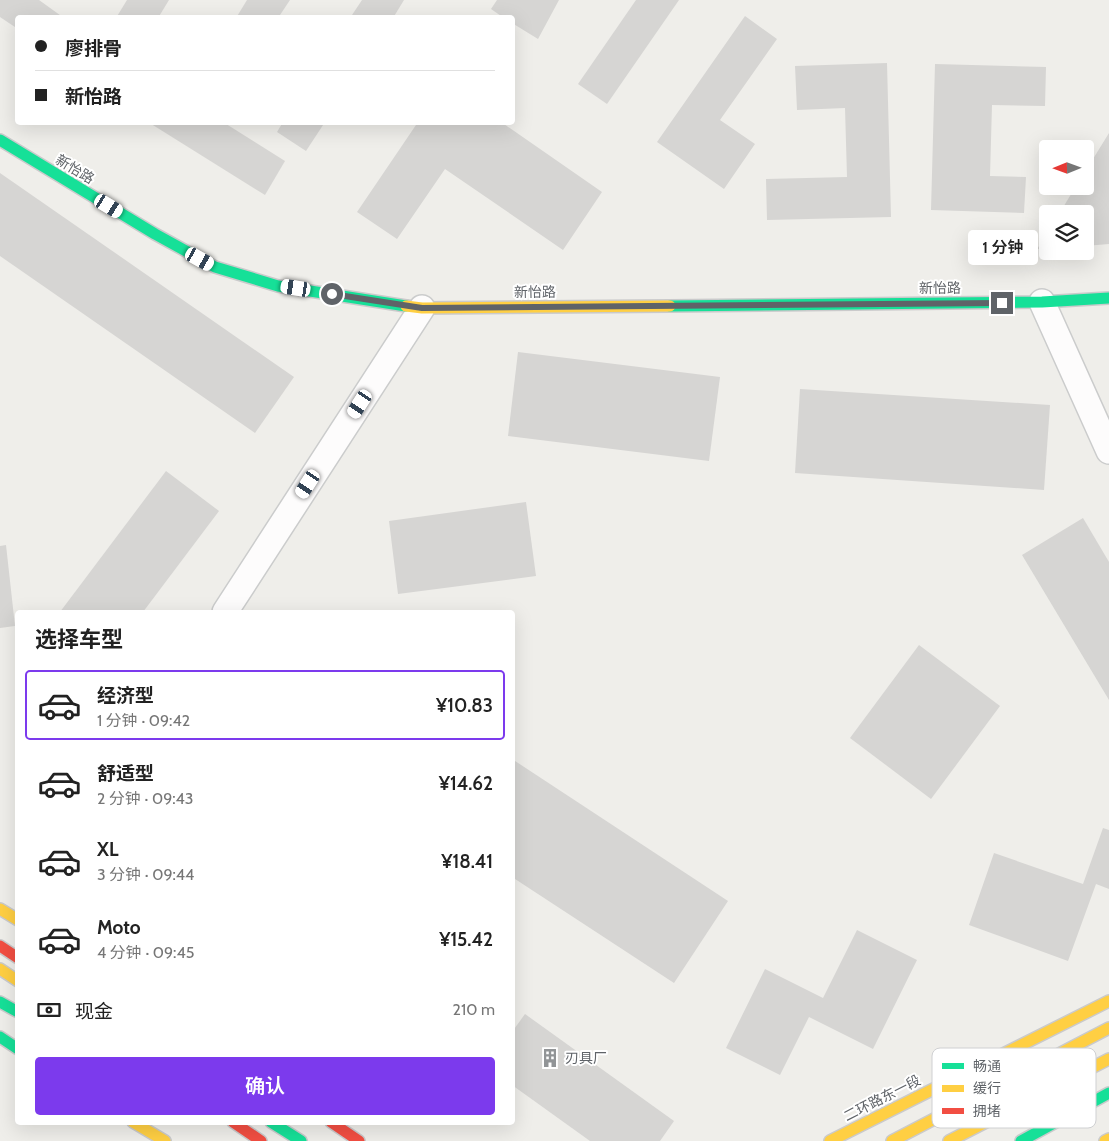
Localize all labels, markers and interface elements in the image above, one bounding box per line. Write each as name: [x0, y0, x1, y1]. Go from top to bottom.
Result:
text: 廖排骨: [65, 37, 122, 60]
text: 新怡路: [65, 85, 122, 108]
north arrow: [1039, 140, 1094, 195]
map controls: [1039, 140, 1094, 260]
street label: 新怡路: [52, 150, 98, 188]
car: [92, 192, 125, 220]
button: layers: [1039, 205, 1094, 260]
callout: 1 分钟: [967, 230, 1037, 266]
text: 1 分钟: [982, 238, 1024, 257]
car: [183, 245, 216, 273]
car: [280, 278, 311, 298]
street label: 新怡路: [919, 279, 961, 297]
route start: [321, 283, 343, 305]
street label: 新怡路: [514, 283, 556, 301]
route end: [991, 292, 1013, 314]
car: [345, 387, 374, 421]
car: [293, 467, 322, 501]
text: 选择车型: [35, 626, 123, 653]
icon: car: [37, 683, 82, 728]
text: 经济型: [97, 684, 154, 707]
text: ¥10.83: [436, 694, 493, 717]
text: 1 分钟 · 09:42: [97, 711, 190, 730]
icon: car: [37, 761, 82, 806]
text: 舒适型: [97, 762, 154, 785]
text: ¥14.62: [439, 772, 493, 795]
text: 2 分钟 · 09:43: [97, 789, 193, 808]
text: XL: [97, 838, 118, 861]
icon: car: [37, 839, 82, 884]
text: ¥18.41: [441, 850, 493, 873]
text: 3 分钟 · 09:44: [97, 865, 194, 884]
text: Moto: [97, 916, 141, 939]
icon: car: [37, 917, 82, 962]
text: ¥15.42: [439, 928, 493, 951]
text: 4 分钟 · 09:45: [97, 943, 194, 962]
icon: cash: [35, 996, 63, 1024]
text: 现金: [75, 1000, 113, 1023]
text: 210 m: [453, 1000, 495, 1019]
building icon: 刃具厂: [539, 1047, 561, 1069]
legend: [932, 1048, 1096, 1128]
place label: 刃具厂: [565, 1049, 607, 1067]
button: 确认: [35, 1057, 495, 1115]
text: 畅通: [973, 1057, 1001, 1075]
street label: 二环路东一段: [840, 1071, 924, 1125]
text: 缓行: [973, 1079, 1001, 1097]
text: 拥堵: [973, 1102, 1001, 1120]

